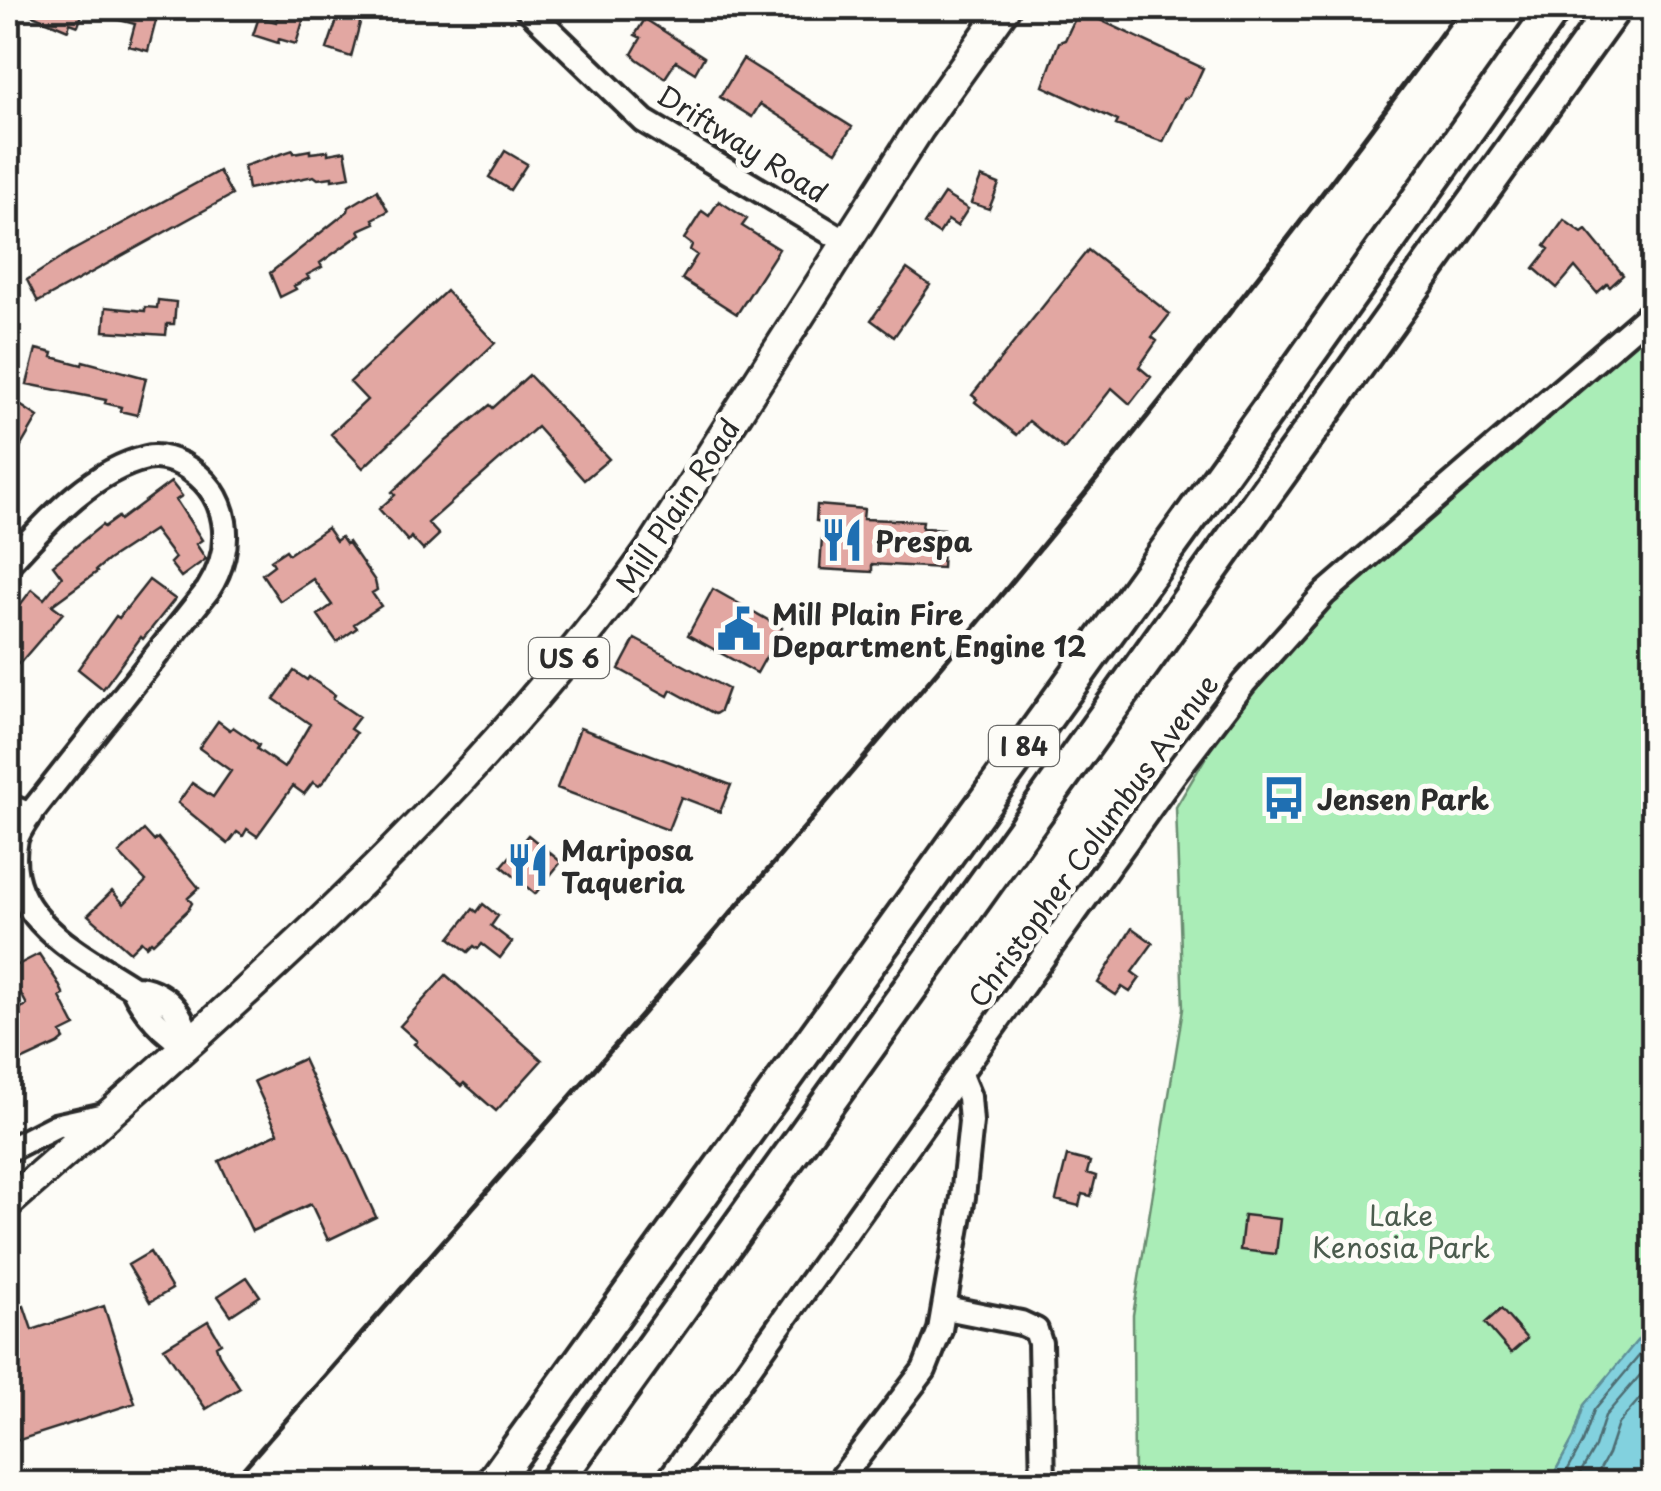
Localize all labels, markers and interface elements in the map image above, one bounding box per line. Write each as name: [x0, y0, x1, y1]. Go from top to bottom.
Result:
street label: Driftway Road: [649, 73, 837, 213]
street label: Mill Plain Road: [604, 409, 750, 601]
restaurant icon: Prespa: [818, 516, 866, 564]
place label: Prespa: [875, 519, 973, 562]
place label: Mill Plain Fire Department Engine 12: [772, 592, 1087, 667]
public building icon: Mill Plain Fire Department Engine 12: [715, 605, 763, 653]
road number: US 6: [529, 638, 609, 678]
street label: Christopher Columbus Avenue: [956, 664, 1228, 1016]
road number: I 84: [989, 726, 1059, 766]
bus stop icon: Jensen Park: [1260, 774, 1308, 822]
place label: Jensen Park: [1317, 777, 1489, 820]
place label: Mariposa Taqueria: [561, 828, 694, 903]
restaurant icon: Mariposa Taqueria: [504, 841, 552, 889]
park label: Lake Kenosia Park: [1312, 1193, 1490, 1268]

